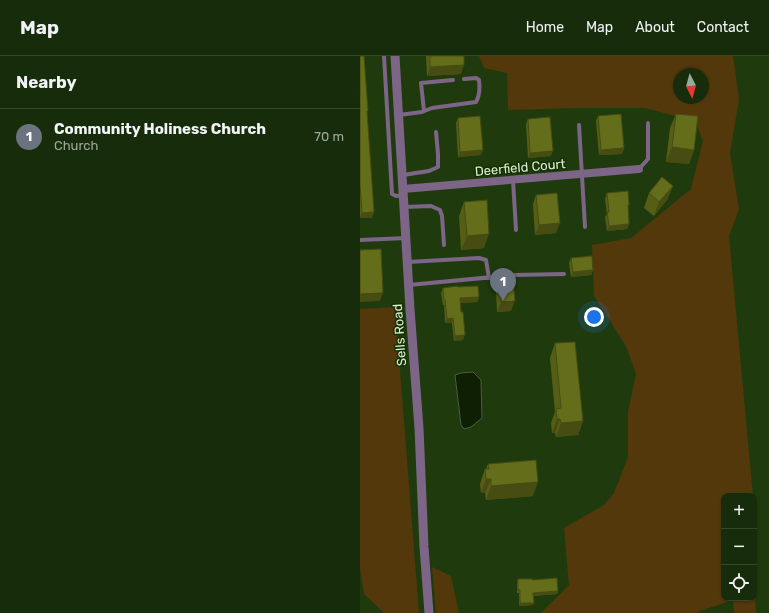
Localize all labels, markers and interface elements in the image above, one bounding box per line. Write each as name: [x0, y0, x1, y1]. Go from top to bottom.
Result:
text: Map: [20, 16, 59, 39]
text: Home: [526, 19, 564, 36]
text: Map: [586, 19, 613, 36]
text: About: [635, 19, 675, 36]
text: Contact: [697, 19, 749, 36]
north arrow: [673, 68, 709, 104]
text: Nearby: [16, 72, 77, 92]
text: Community Holiness Church: [54, 120, 266, 138]
text: 1: [26, 129, 32, 144]
text: 70 m: [314, 129, 344, 144]
text: Church: [54, 138, 98, 153]
street label: Deerfield Court: [474, 156, 566, 179]
pin: 1: [490, 268, 516, 301]
street label: Sells Road: [390, 303, 409, 367]
your location: [584, 307, 604, 327]
map controls: [721, 493, 757, 601]
button: +: [721, 493, 757, 529]
button: −: [721, 529, 757, 565]
button: locate: [721, 565, 757, 601]

